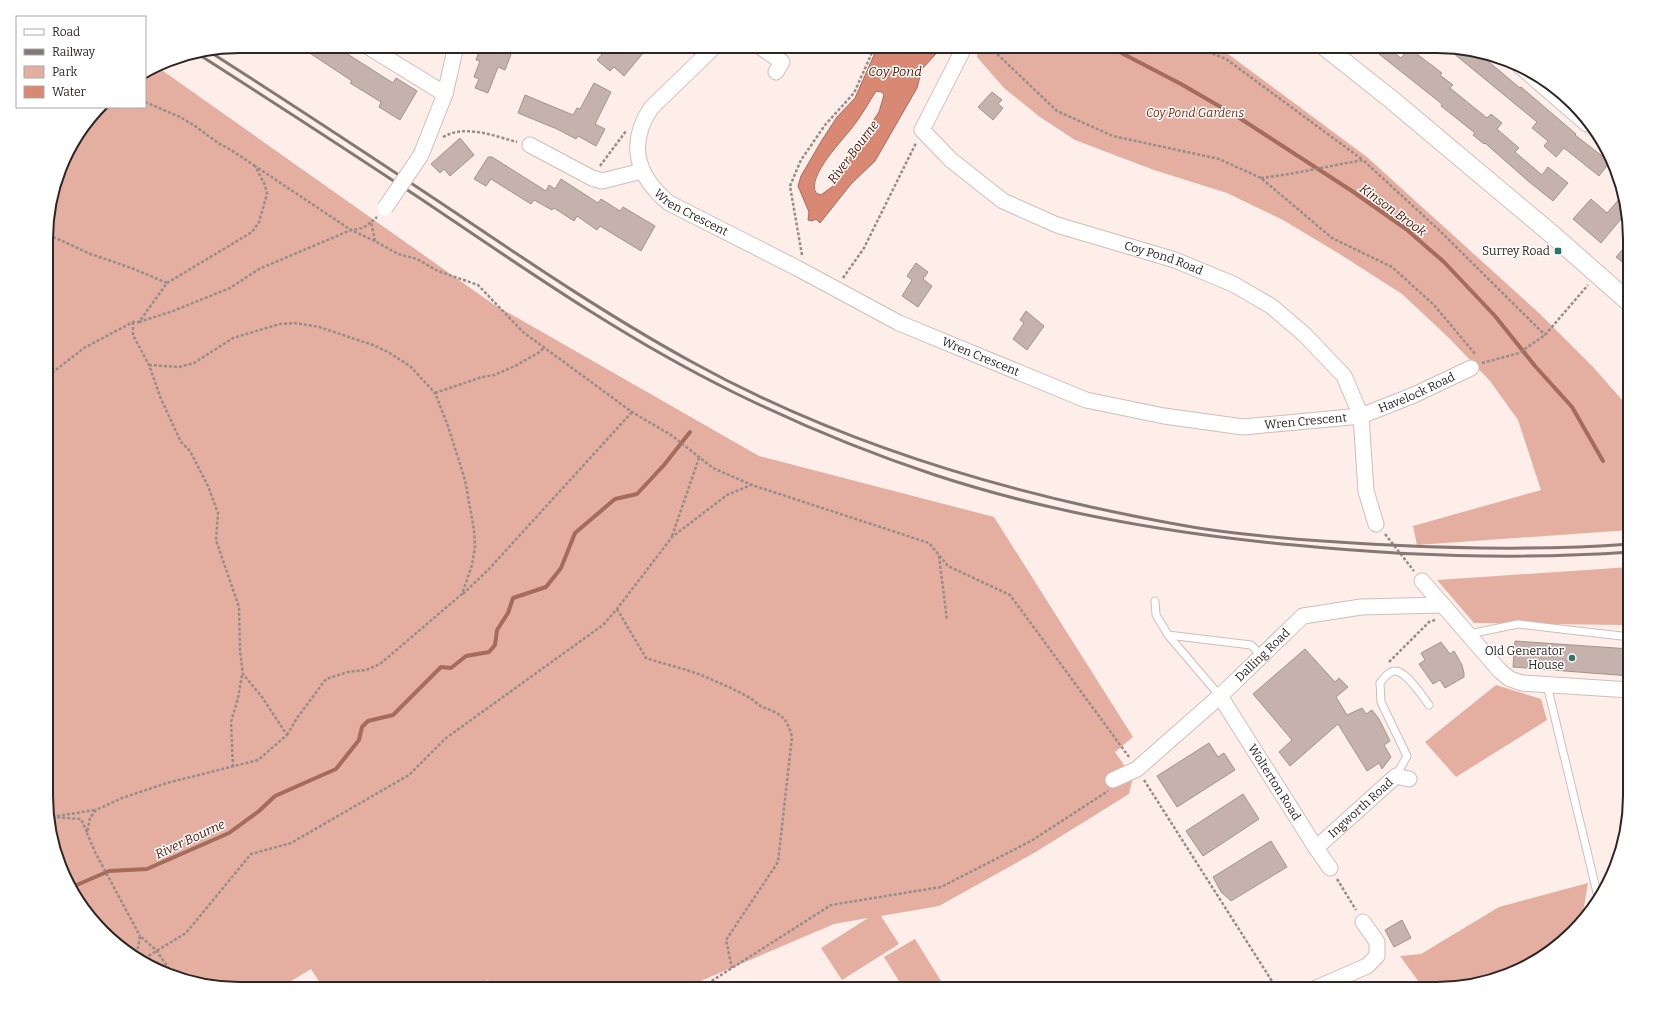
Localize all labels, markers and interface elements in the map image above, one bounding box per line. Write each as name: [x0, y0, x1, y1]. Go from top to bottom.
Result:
legend: [16, 16, 146, 108]
text: Road: [52, 25, 80, 39]
text: Railway: [52, 45, 96, 59]
water label: Coy Pond: [868, 64, 922, 79]
text: Park: [52, 65, 78, 79]
text: Water: [52, 85, 87, 99]
park label: Coy Pond Gardens: [1146, 106, 1244, 120]
water label: River Bourne: [824, 117, 882, 187]
water label: Kinson Brook: [1357, 181, 1430, 240]
street label: Wren Crescent: [651, 186, 731, 239]
street label: Coy Pond Road: [1123, 238, 1205, 278]
place label: Surrey Road: [1482, 244, 1550, 258]
marker: Surrey Road: [1553, 246, 1563, 256]
street label: Wren Crescent: [940, 334, 1022, 379]
street label: Havelock Road: [1376, 370, 1457, 415]
street label: Wren Crescent: [1264, 410, 1348, 432]
street label: Dalling Road: [1232, 626, 1293, 684]
place label: Old Generator House: [1485, 644, 1565, 672]
marker: Old Generator House: [1567, 653, 1577, 663]
street label: Wolterton Road: [1245, 742, 1304, 823]
street label: Ingworth Road: [1325, 775, 1396, 841]
water label: River Bourne: [153, 816, 228, 862]

